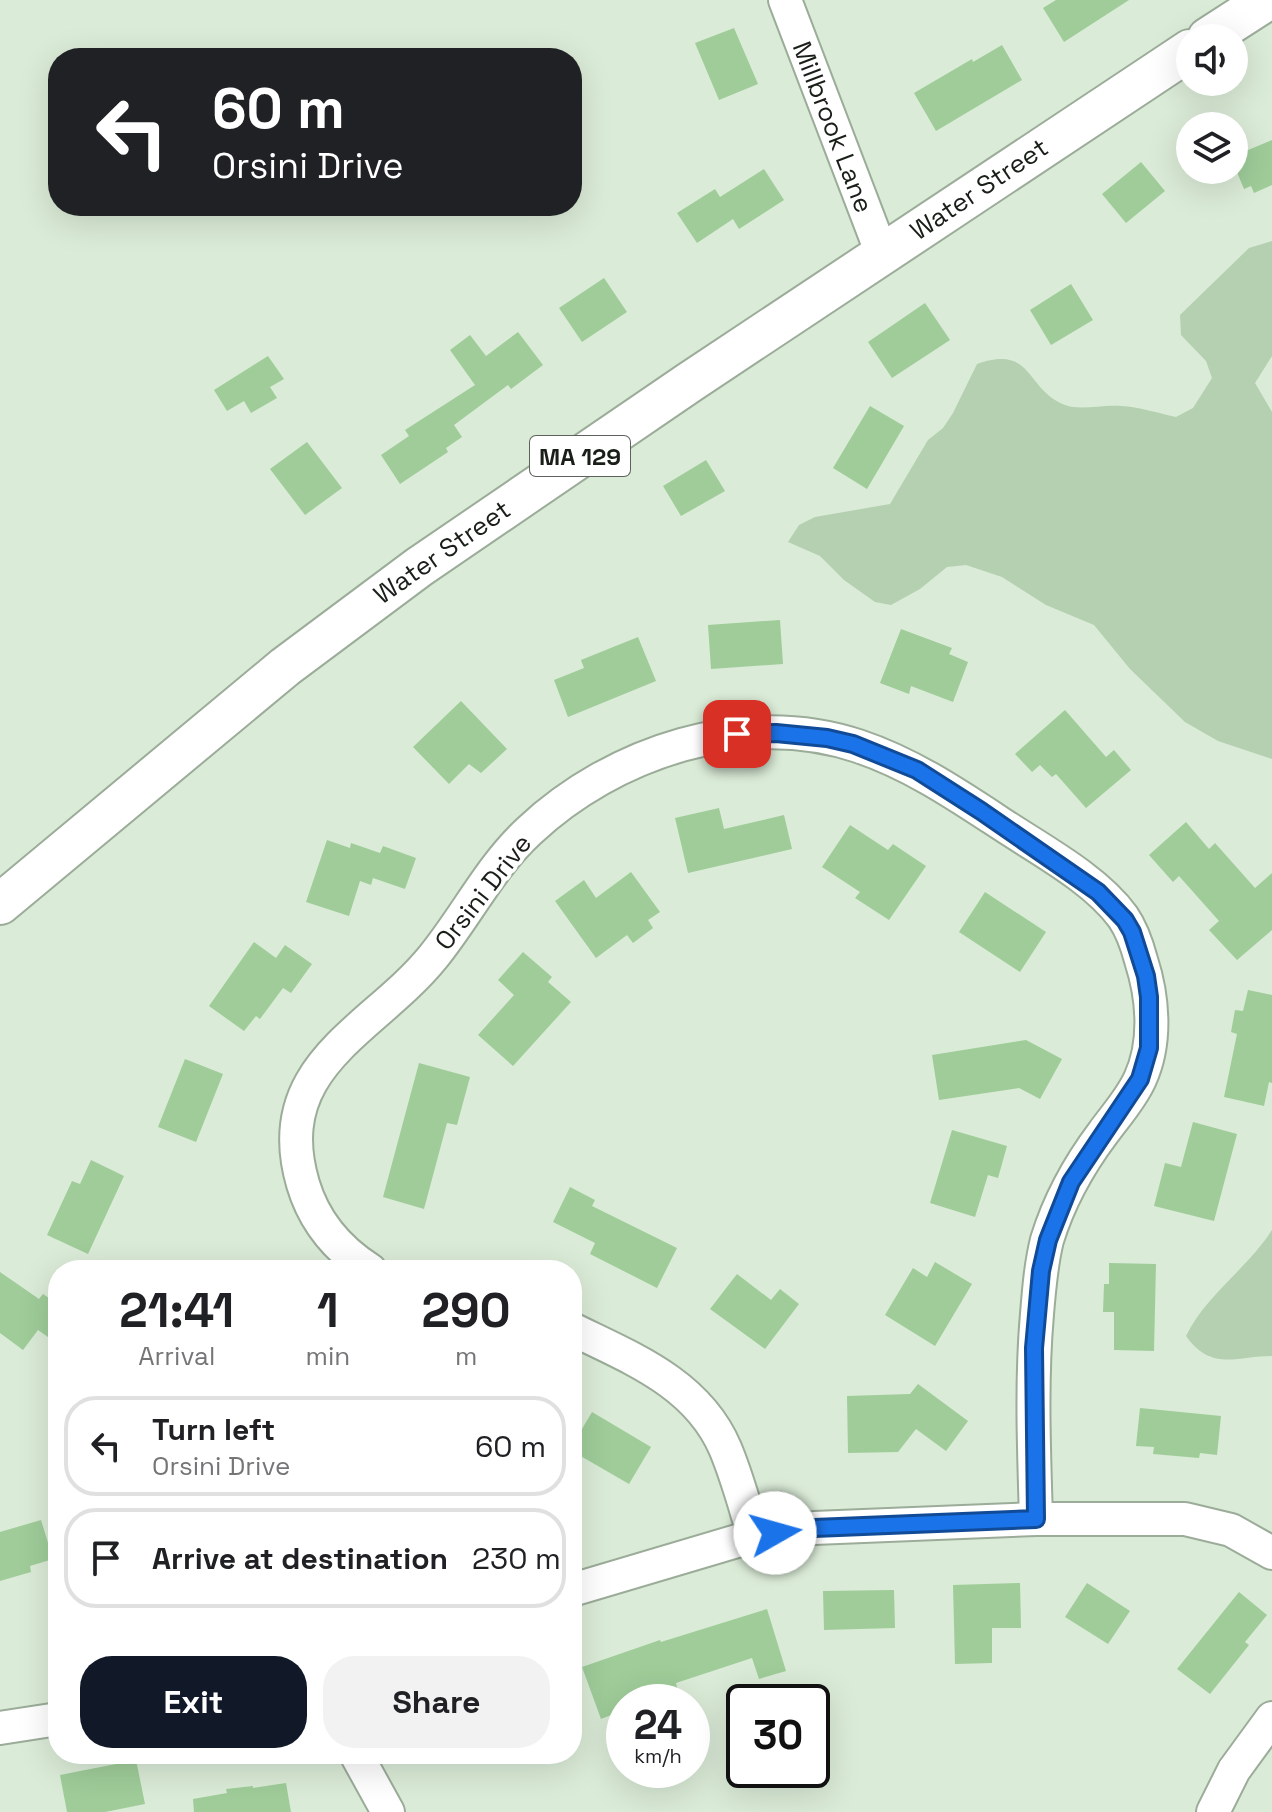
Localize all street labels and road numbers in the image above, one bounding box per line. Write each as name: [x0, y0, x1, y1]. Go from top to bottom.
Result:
street label: Millbrook Lane: [785, 36, 881, 218]
street label: Water Street: [903, 130, 1055, 248]
road number: MA 129: [530, 436, 630, 476]
street label: Water Street: [367, 492, 517, 612]
street label: Orsini Drive: [427, 827, 539, 957]

